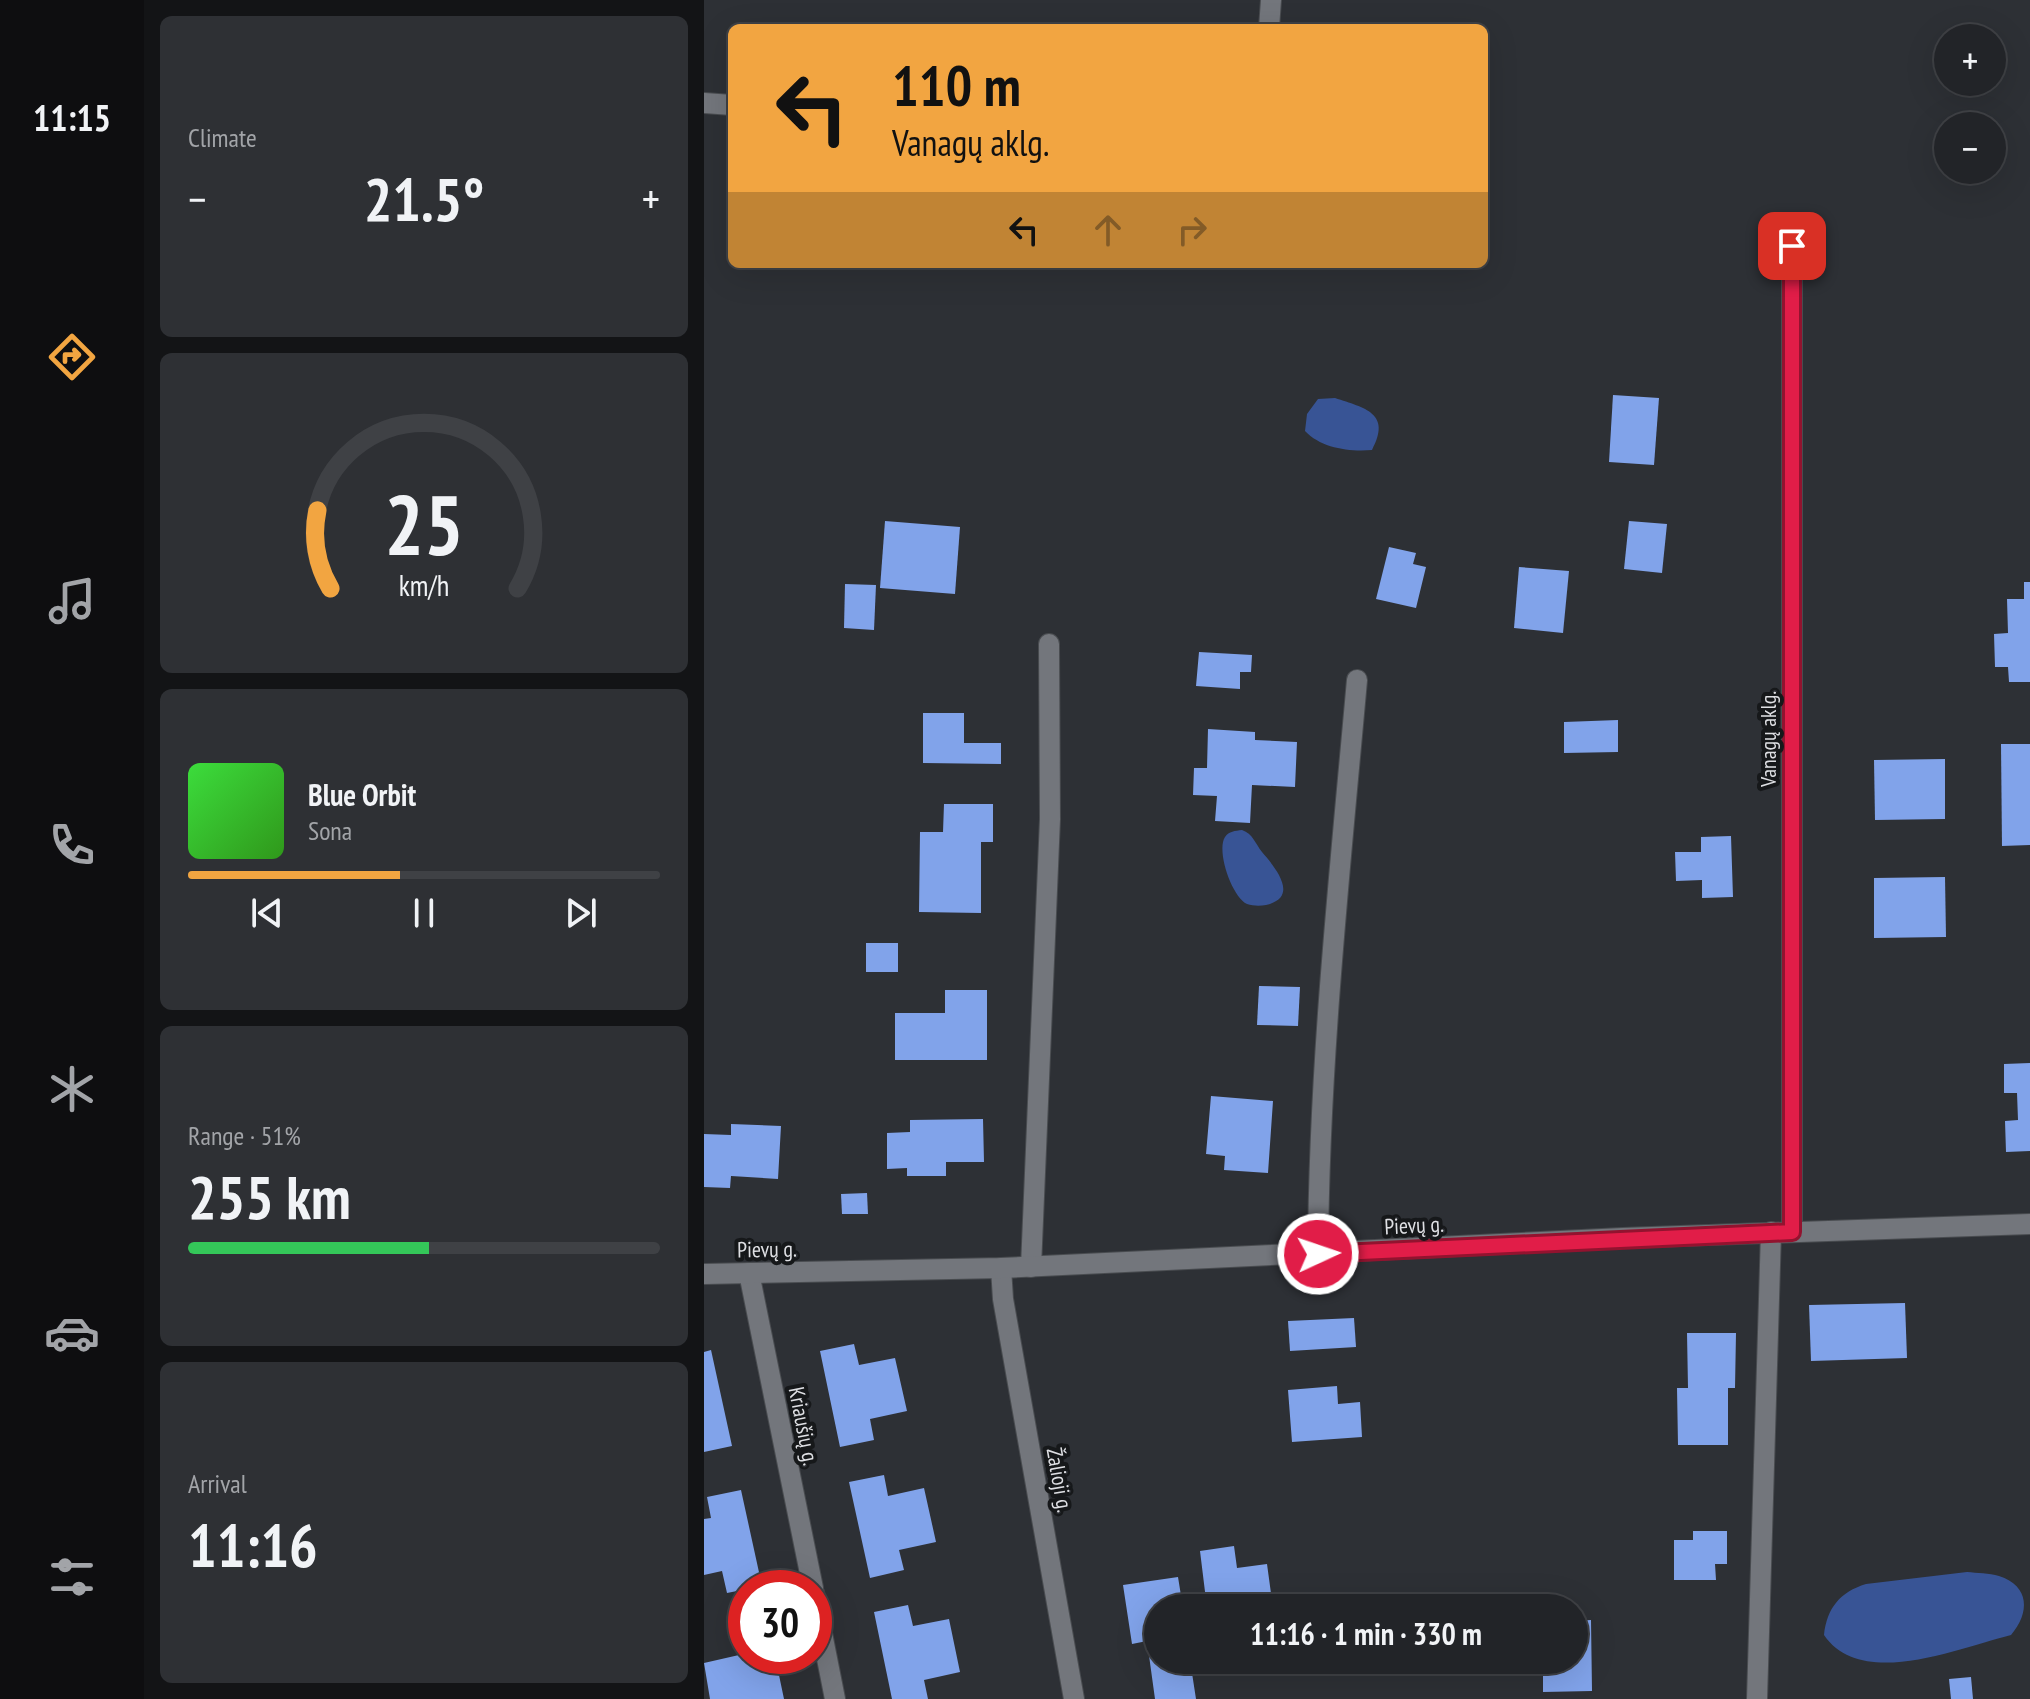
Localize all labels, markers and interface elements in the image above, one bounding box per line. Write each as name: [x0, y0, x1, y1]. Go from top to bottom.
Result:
map controls: [1934, 24, 2006, 184]
button: +: [1934, 24, 2006, 96]
text: 110 m: [892, 49, 1021, 121]
icon: left: [760, 56, 864, 160]
text: 11:15: [33, 94, 111, 141]
button: −: [1934, 112, 2006, 184]
text: Vanagų aklg.: [892, 119, 1049, 166]
text: Climate: [188, 121, 257, 154]
text: 21.5°: [364, 160, 484, 238]
text: −: [188, 170, 206, 227]
text: +: [642, 170, 660, 227]
icon: left: [1002, 208, 1046, 252]
icon: ahead: [1086, 208, 1130, 252]
icon: right: [1170, 208, 1214, 252]
pin: [1758, 212, 1826, 280]
icon: arrive: [1770, 224, 1814, 268]
icon: directions: [44, 329, 100, 385]
text: 25: [384, 469, 464, 577]
text: km/h: [399, 567, 449, 604]
icon: music: [44, 573, 100, 629]
street label: Vanagų aklg.: [1754, 691, 1782, 788]
text: Blue Orbit: [308, 775, 416, 814]
text: Sona: [308, 814, 352, 847]
icon: phone: [44, 817, 100, 873]
icon: previous: [245, 891, 289, 935]
icon: pause: [402, 891, 446, 935]
icon: next: [559, 891, 603, 935]
icon: climate: [44, 1061, 100, 1117]
text: Range · 51%: [188, 1119, 301, 1152]
text: 255 km: [188, 1158, 351, 1236]
street label: Pievų g.: [1384, 1209, 1445, 1241]
position arrow: [1276, 1212, 1360, 1296]
street label: Pievų g.: [737, 1234, 797, 1264]
icon: car: [44, 1305, 100, 1361]
street label: Kriaušių g.: [783, 1384, 825, 1468]
street label: Žalioji g.: [1041, 1446, 1079, 1515]
text: Arrival: [188, 1467, 247, 1500]
text: 11:16: [188, 1506, 318, 1584]
icon: filters: [44, 1549, 100, 1605]
speed limit sign: 30: [728, 1570, 832, 1674]
text: 11:16 · 1 min · 330 m: [1250, 1614, 1482, 1653]

